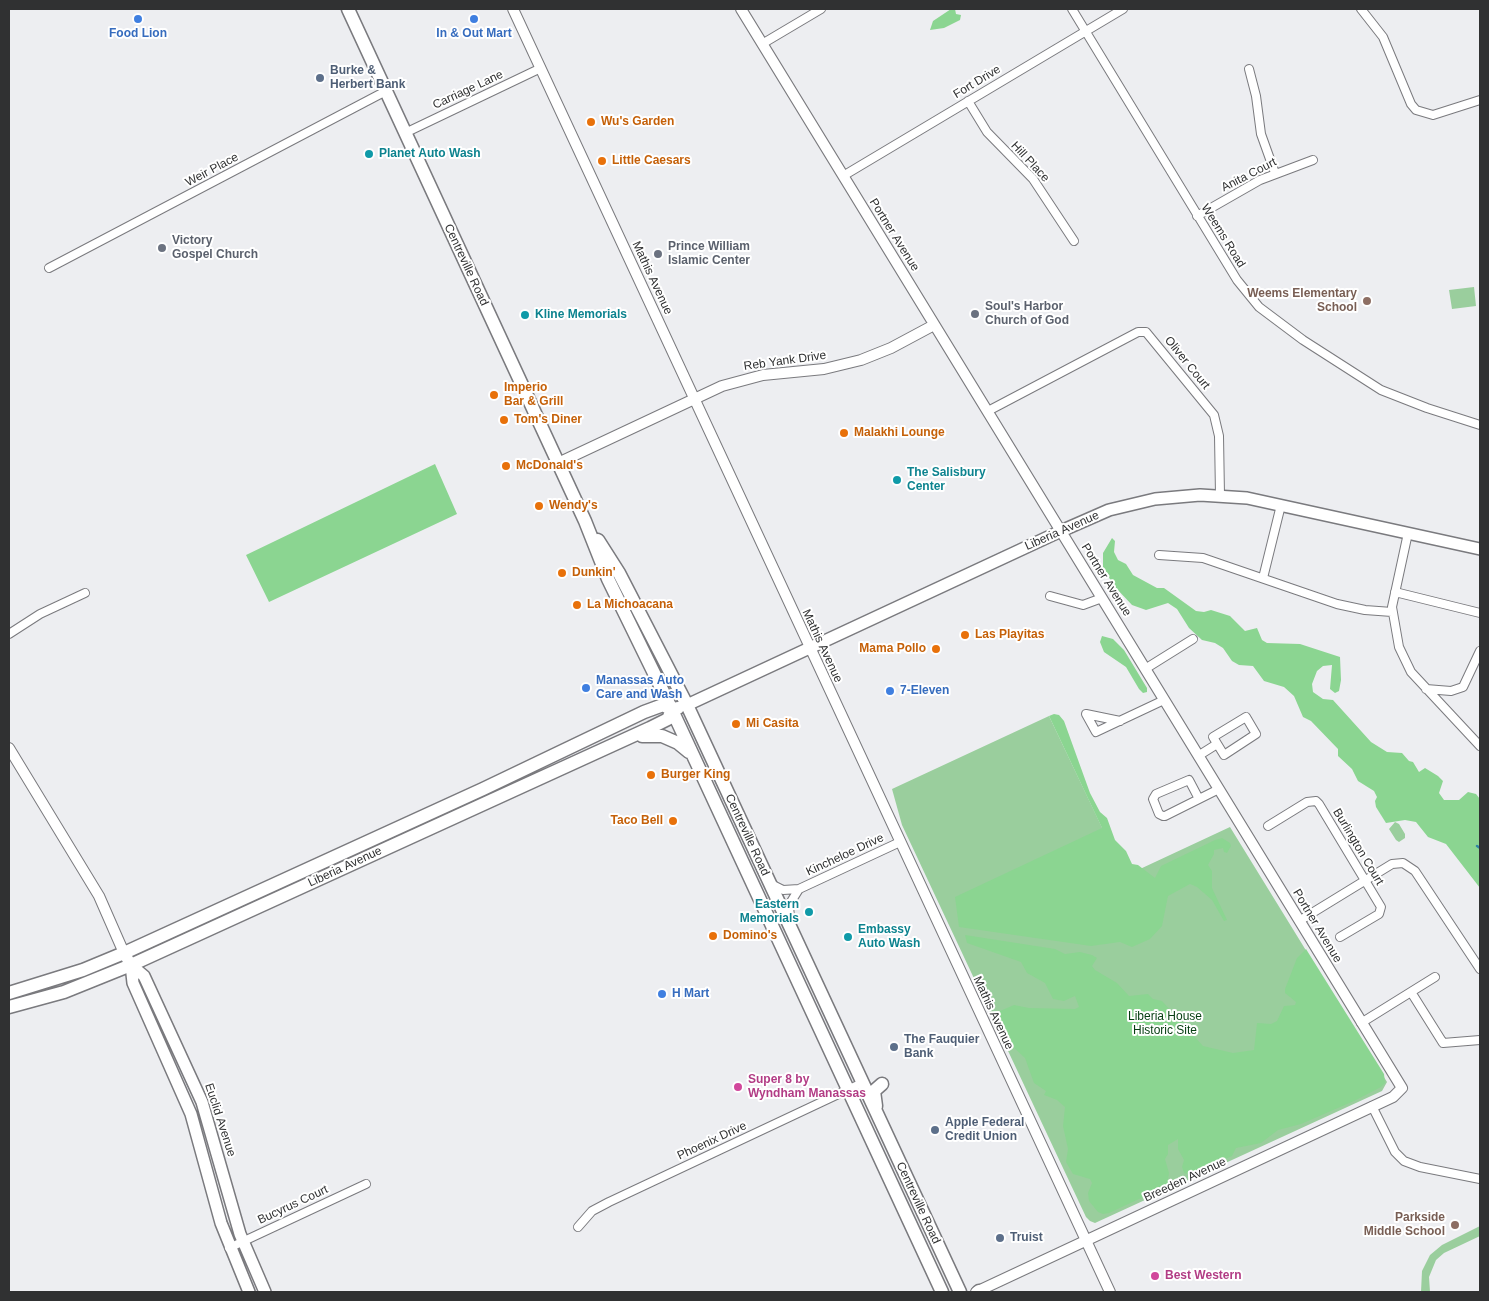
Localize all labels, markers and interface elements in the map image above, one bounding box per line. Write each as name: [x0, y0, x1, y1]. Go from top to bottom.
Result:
marker: Food Lion: [132, 13, 144, 25]
marker: In & Out Mart: [468, 13, 480, 25]
place label: Food Lion: [109, 27, 167, 41]
place label: In & Out Mart: [436, 27, 512, 41]
street label: Fort Drive: [951, 62, 1003, 102]
place label: Burke & Herbert Bank: [330, 64, 405, 92]
street label: Carriage Lane: [430, 67, 506, 113]
marker: Burke & Herbert Bank: [314, 72, 326, 84]
place label: Wu's Garden: [601, 115, 674, 129]
marker: Wu's Garden: [585, 116, 597, 128]
street label: Hill Place: [1008, 139, 1052, 185]
place label: Planet Auto Wash: [379, 147, 481, 161]
marker: Planet Auto Wash: [363, 148, 375, 160]
street label: Weir Place: [183, 150, 241, 190]
place label: Little Caesars: [612, 154, 691, 168]
marker: Little Caesars: [596, 155, 608, 167]
street label: Anita Court: [1219, 155, 1279, 195]
street label: Portner Avenue: [866, 196, 922, 274]
street label: Weems Road: [1198, 201, 1248, 271]
street label: Centreville Road: [441, 222, 491, 308]
place label: Victory Gospel Church: [172, 234, 258, 262]
street label: Mathis Avenue: [629, 239, 675, 317]
place label: Prince William Islamic Center: [668, 240, 750, 268]
marker: Victory Gospel Church: [156, 242, 168, 254]
marker: Prince William Islamic Center: [652, 248, 664, 260]
place label: Weems Elementary School: [1247, 287, 1357, 315]
marker: Weems Elementary School: [1361, 295, 1373, 307]
place label: Soul's Harbor Church of God: [985, 300, 1069, 328]
place label: Kline Memorials: [535, 308, 627, 322]
marker: Soul's Harbor Church of God: [969, 308, 981, 320]
marker: Kline Memorials: [519, 309, 531, 321]
street label: Oliver Court: [1161, 334, 1213, 392]
street label: Reb Yank Drive: [743, 348, 827, 374]
place label: Imperio Bar & Grill: [504, 381, 563, 409]
marker: Imperio Bar & Grill: [488, 389, 500, 401]
place label: Tom's Diner: [514, 413, 582, 427]
marker: Tom's Diner: [498, 414, 510, 426]
place label: Malakhi Lounge: [854, 426, 945, 440]
marker: Malakhi Lounge: [838, 427, 850, 439]
place label: McDonald's: [516, 459, 583, 473]
marker: McDonald's: [500, 460, 512, 472]
place label: The Salisbury Center: [907, 466, 986, 494]
marker: The Salisbury Center: [891, 474, 903, 486]
place label: Wendy's: [549, 499, 598, 513]
marker: Wendy's: [533, 500, 545, 512]
street label: Liberia Avenue: [1023, 508, 1101, 554]
street label: Portner Avenue: [1078, 541, 1134, 619]
place label: Dunkin': [572, 566, 616, 580]
marker: Dunkin': [556, 567, 568, 579]
place label: La Michoacana: [587, 598, 673, 612]
marker: La Michoacana: [571, 599, 583, 611]
street label: Mathis Avenue: [799, 607, 845, 685]
place label: Las Playitas: [975, 628, 1044, 642]
marker: Las Playitas: [959, 629, 971, 641]
place label: Mama Pollo: [859, 642, 926, 656]
marker: Mama Pollo: [930, 643, 942, 655]
place label: Manassas Auto Care and Wash: [596, 674, 684, 702]
marker: Manassas Auto Care and Wash: [580, 682, 592, 694]
place label: 7-Eleven: [900, 684, 949, 698]
marker: 7-Eleven: [884, 685, 896, 697]
place label: Mi Casita: [746, 717, 799, 731]
marker: Mi Casita: [730, 718, 742, 730]
place label: Burger King: [661, 768, 730, 782]
marker: Burger King: [645, 769, 657, 781]
street label: Centreville Road: [722, 792, 772, 878]
street label: Burlington Court: [1329, 806, 1387, 888]
place label: Taco Bell: [611, 814, 663, 828]
marker: Taco Bell: [667, 815, 679, 827]
street label: Kincheloe Drive: [804, 831, 886, 879]
street label: Liberia Avenue: [306, 844, 384, 890]
street label: Portner Avenue: [1289, 887, 1345, 965]
place label: Eastern Memorials: [740, 898, 799, 926]
marker: Eastern Memorials: [803, 906, 815, 918]
place label: Embassy Auto Wash: [858, 923, 920, 951]
place label: Domino's: [723, 929, 777, 943]
marker: Domino's: [707, 930, 719, 942]
marker: Embassy Auto Wash: [842, 931, 854, 943]
street label: Mathis Avenue: [970, 974, 1016, 1052]
place label: H Mart: [672, 987, 709, 1001]
marker: H Mart: [656, 988, 668, 1000]
park label: Liberia House Historic Site: [1128, 1010, 1202, 1038]
place label: The Fauquier Bank: [904, 1033, 979, 1061]
marker: The Fauquier Bank: [888, 1041, 900, 1053]
place label: Super 8 by Wyndham Manassas: [748, 1073, 866, 1101]
street label: Euclid Avenue: [201, 1081, 239, 1159]
marker: Super 8 by Wyndham Manassas: [732, 1081, 744, 1093]
place label: Apple Federal Credit Union: [945, 1116, 1024, 1144]
street label: Phoenix Drive: [675, 1119, 749, 1163]
marker: Apple Federal Credit Union: [929, 1124, 941, 1136]
street label: Breeden Avenue: [1142, 1155, 1228, 1205]
street label: Centreville Road: [893, 1160, 943, 1246]
street label: Bucyrus Court: [256, 1182, 330, 1228]
place label: Parkside Middle School: [1364, 1211, 1445, 1239]
marker: Parkside Middle School: [1449, 1219, 1461, 1231]
place label: Truist: [1010, 1231, 1043, 1245]
marker: Truist: [994, 1232, 1006, 1244]
place label: Best Western: [1165, 1269, 1241, 1283]
marker: Best Western: [1149, 1270, 1161, 1282]

